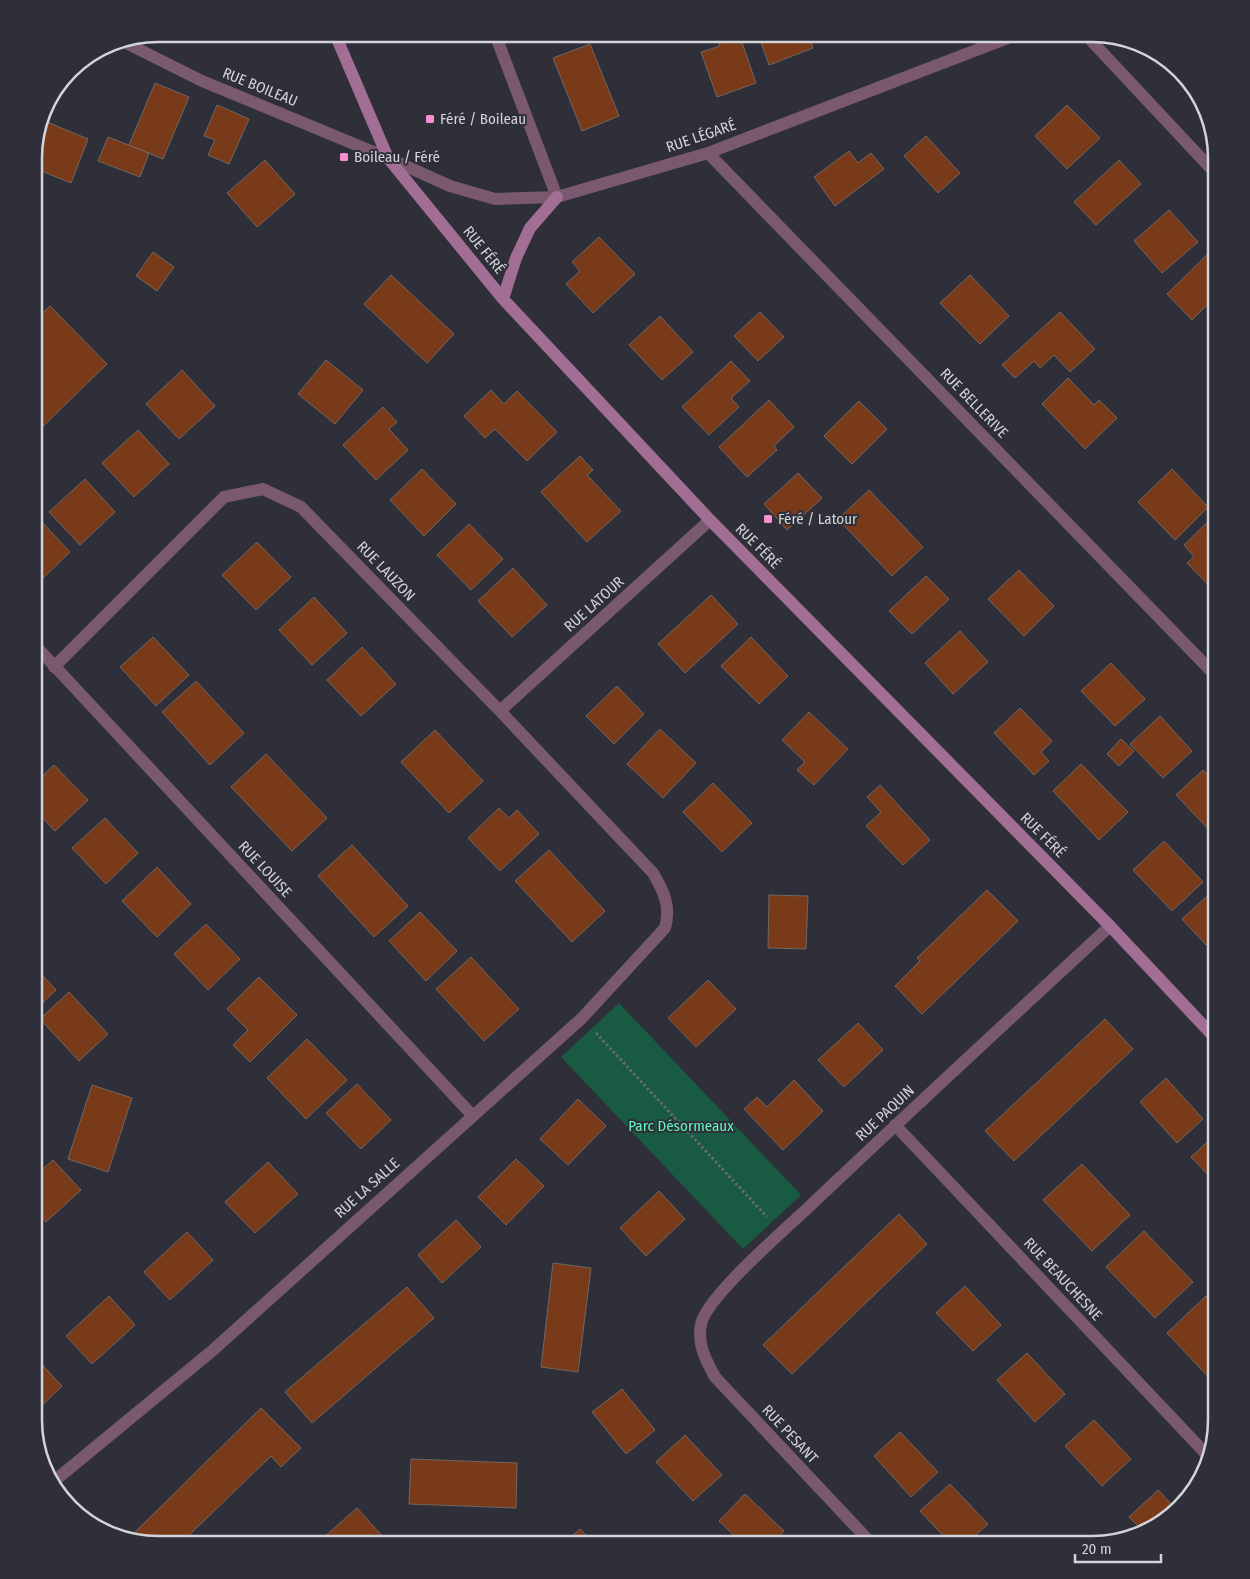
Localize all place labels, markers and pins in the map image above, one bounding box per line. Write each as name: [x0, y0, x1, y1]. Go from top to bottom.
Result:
place label: Féré / Boileau: [440, 110, 526, 128]
marker: Féré / Boileau: [424, 113, 436, 125]
place label: Boileau / Féré: [354, 148, 440, 166]
marker: Boileau / Féré: [338, 151, 350, 163]
place label: Féré / Latour: [778, 510, 858, 528]
marker: Féré / Latour: [762, 513, 774, 525]

